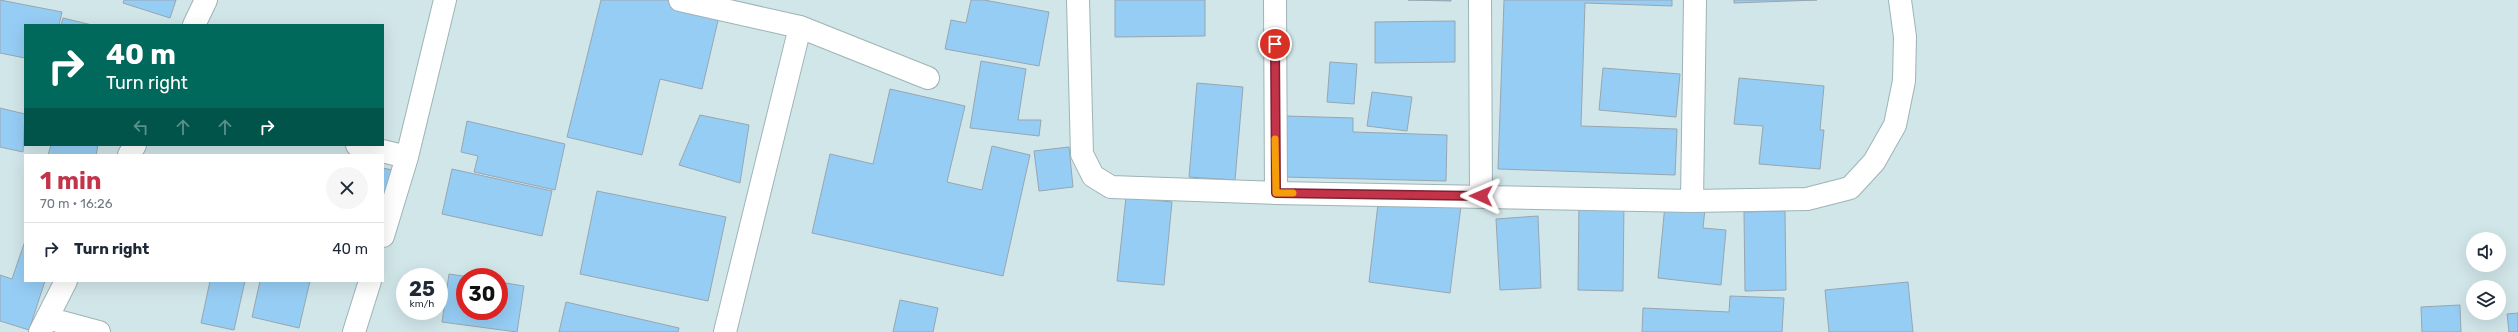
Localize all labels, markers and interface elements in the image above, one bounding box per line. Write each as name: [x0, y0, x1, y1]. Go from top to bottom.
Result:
pin: [1258, 27, 1292, 61]
icon: arrive: [1264, 33, 1286, 55]
text: 40 m: [106, 38, 176, 71]
icon: right: [40, 40, 92, 92]
text: Turn right: [106, 72, 188, 94]
icon: left: [130, 116, 152, 138]
icon: ahead: [172, 116, 194, 138]
icon: ahead: [214, 116, 236, 138]
icon: right: [256, 116, 278, 138]
text: 1 min: [40, 167, 101, 195]
button: close: [326, 167, 368, 209]
position arrow: [1460, 175, 1502, 217]
text: 70 m · 16:26: [40, 196, 113, 211]
map controls: [2466, 232, 2506, 320]
button: sound: [2466, 232, 2506, 272]
icon: right: [40, 238, 62, 260]
text: Turn right: [74, 240, 149, 258]
text: 40 m: [332, 240, 368, 258]
speed limit sign: 30: [456, 268, 508, 320]
text: 25: [409, 277, 435, 301]
button: layers: [2466, 280, 2506, 320]
text: km/h: [410, 298, 434, 310]

